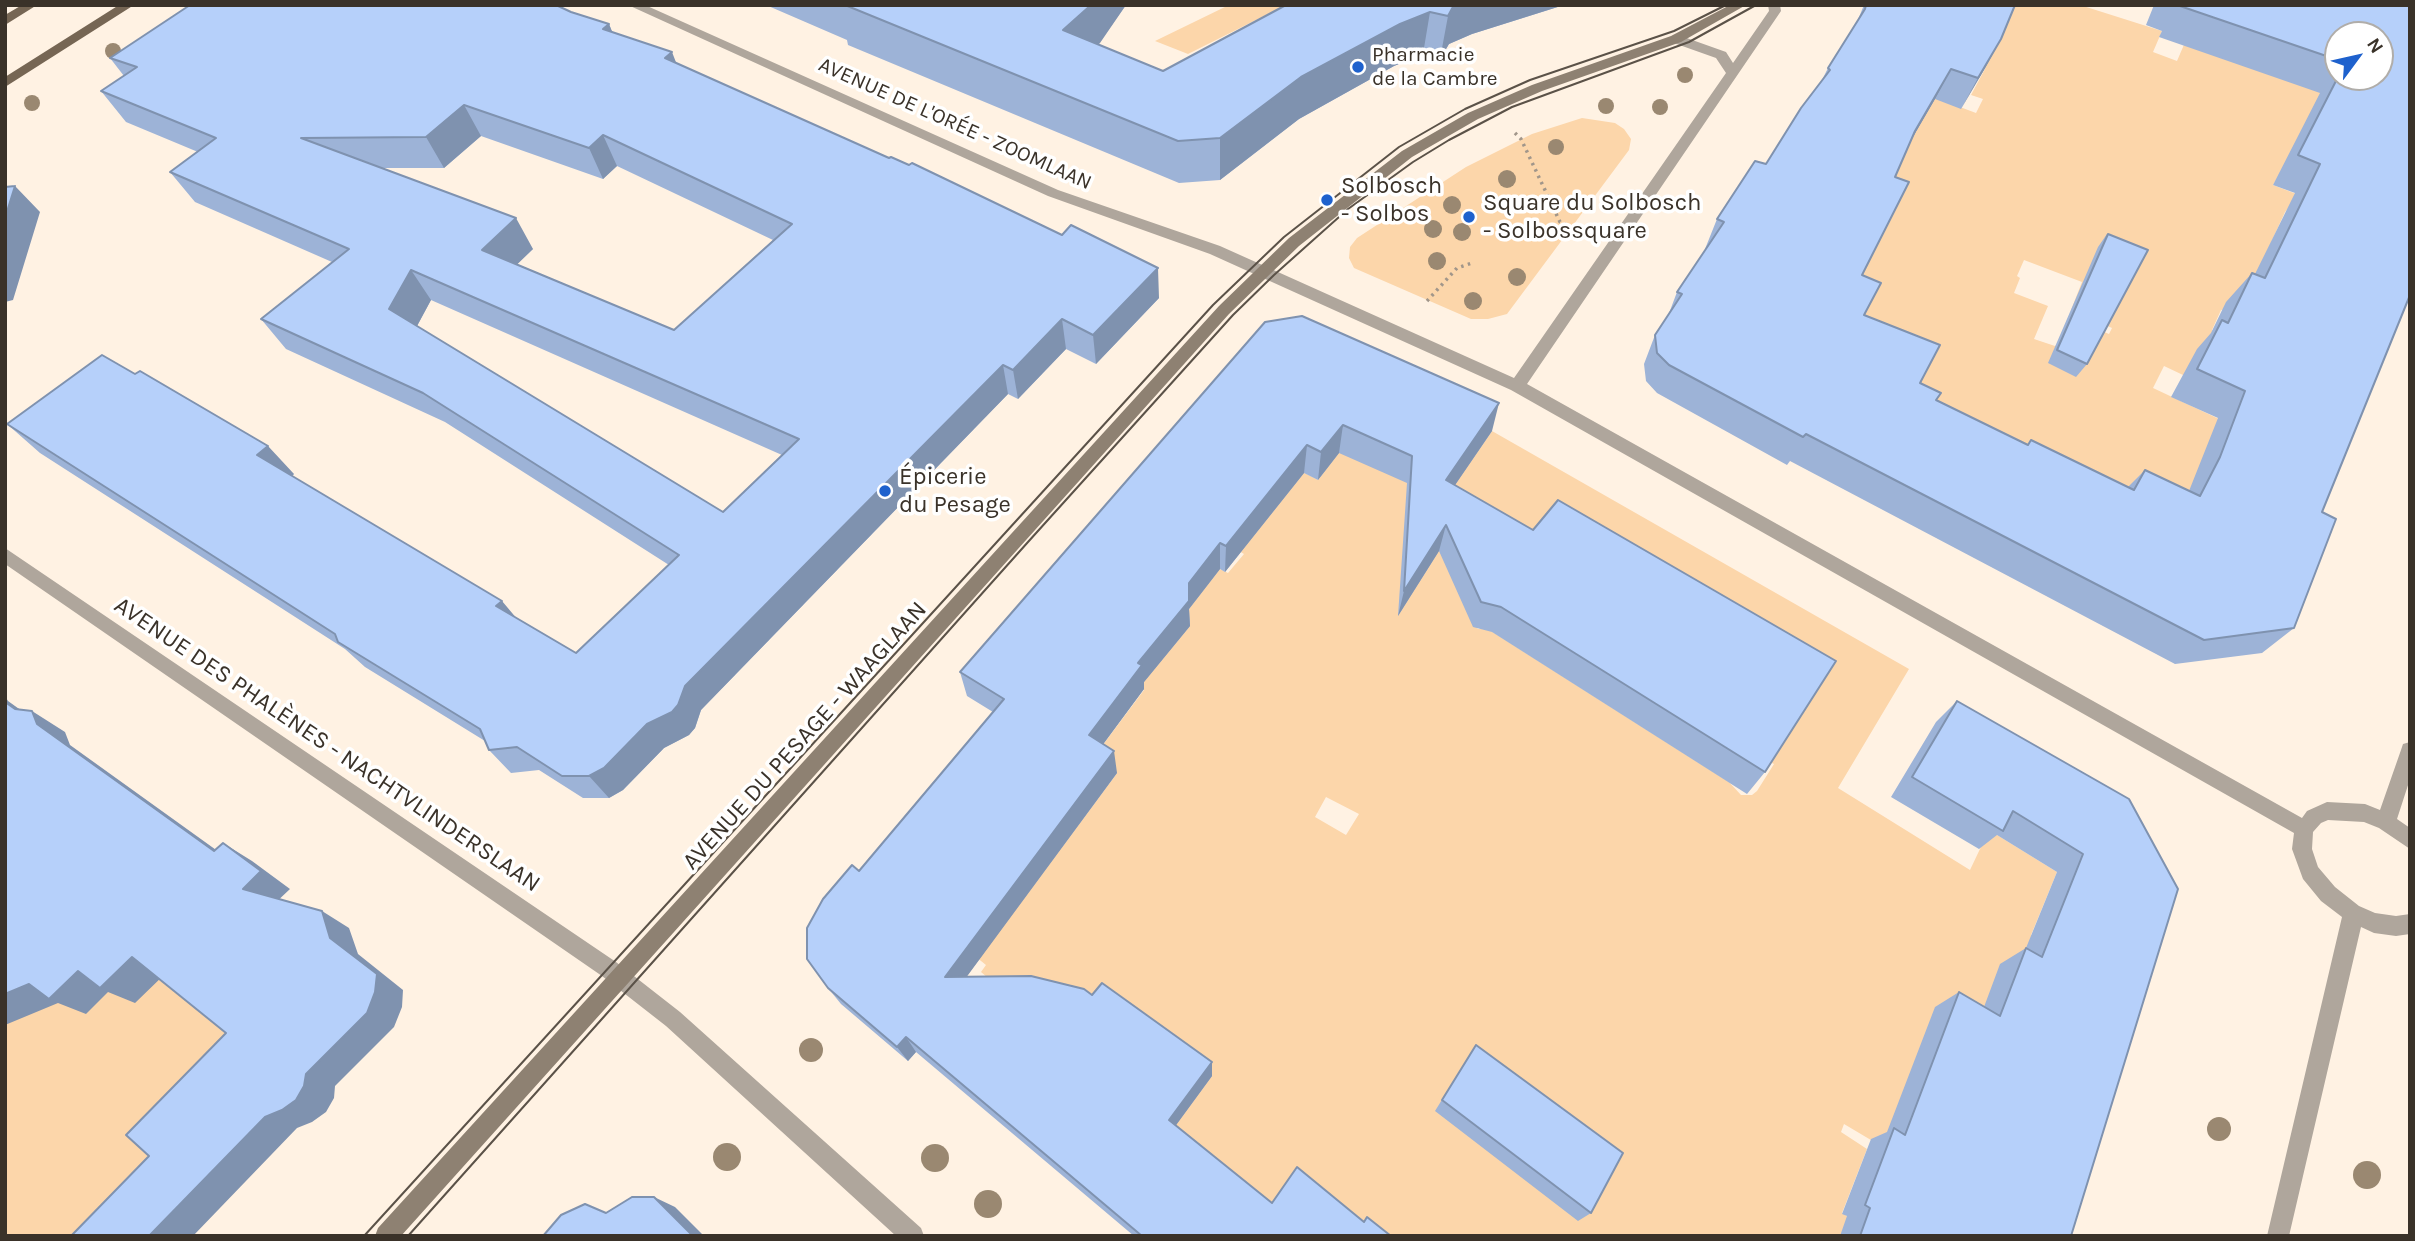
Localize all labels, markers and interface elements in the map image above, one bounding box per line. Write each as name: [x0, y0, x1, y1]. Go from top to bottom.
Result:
north arrow: [2324, 21, 2394, 91]
text: N: [2362, 34, 2388, 57]
place label: Pharmacie de la Cambre: [1372, 42, 1498, 92]
street label: AVENUE DE L'ORÉE - ZOOMLAAN: [815, 52, 1095, 196]
marker: Pharmacie de la Cambre: [1350, 59, 1366, 75]
place label: Solbosch - Solbos: [1341, 172, 1442, 228]
place label: Square du Solbosch - Solbossquare: [1483, 189, 1702, 245]
marker: Solbosch - Solbos: [1319, 192, 1335, 208]
marker: Square du Solbosch - Solbossquare: [1461, 209, 1477, 225]
place label: Épicerie du Pesage: [899, 463, 1011, 519]
marker: Épicerie du Pesage: [877, 483, 893, 499]
street label: AVENUE DES PHALÈNES - NACHTVLINDERSLAAN: [109, 591, 545, 899]
street label: AVENUE DU PESAGE - WAAGLAAN: [677, 596, 933, 876]

